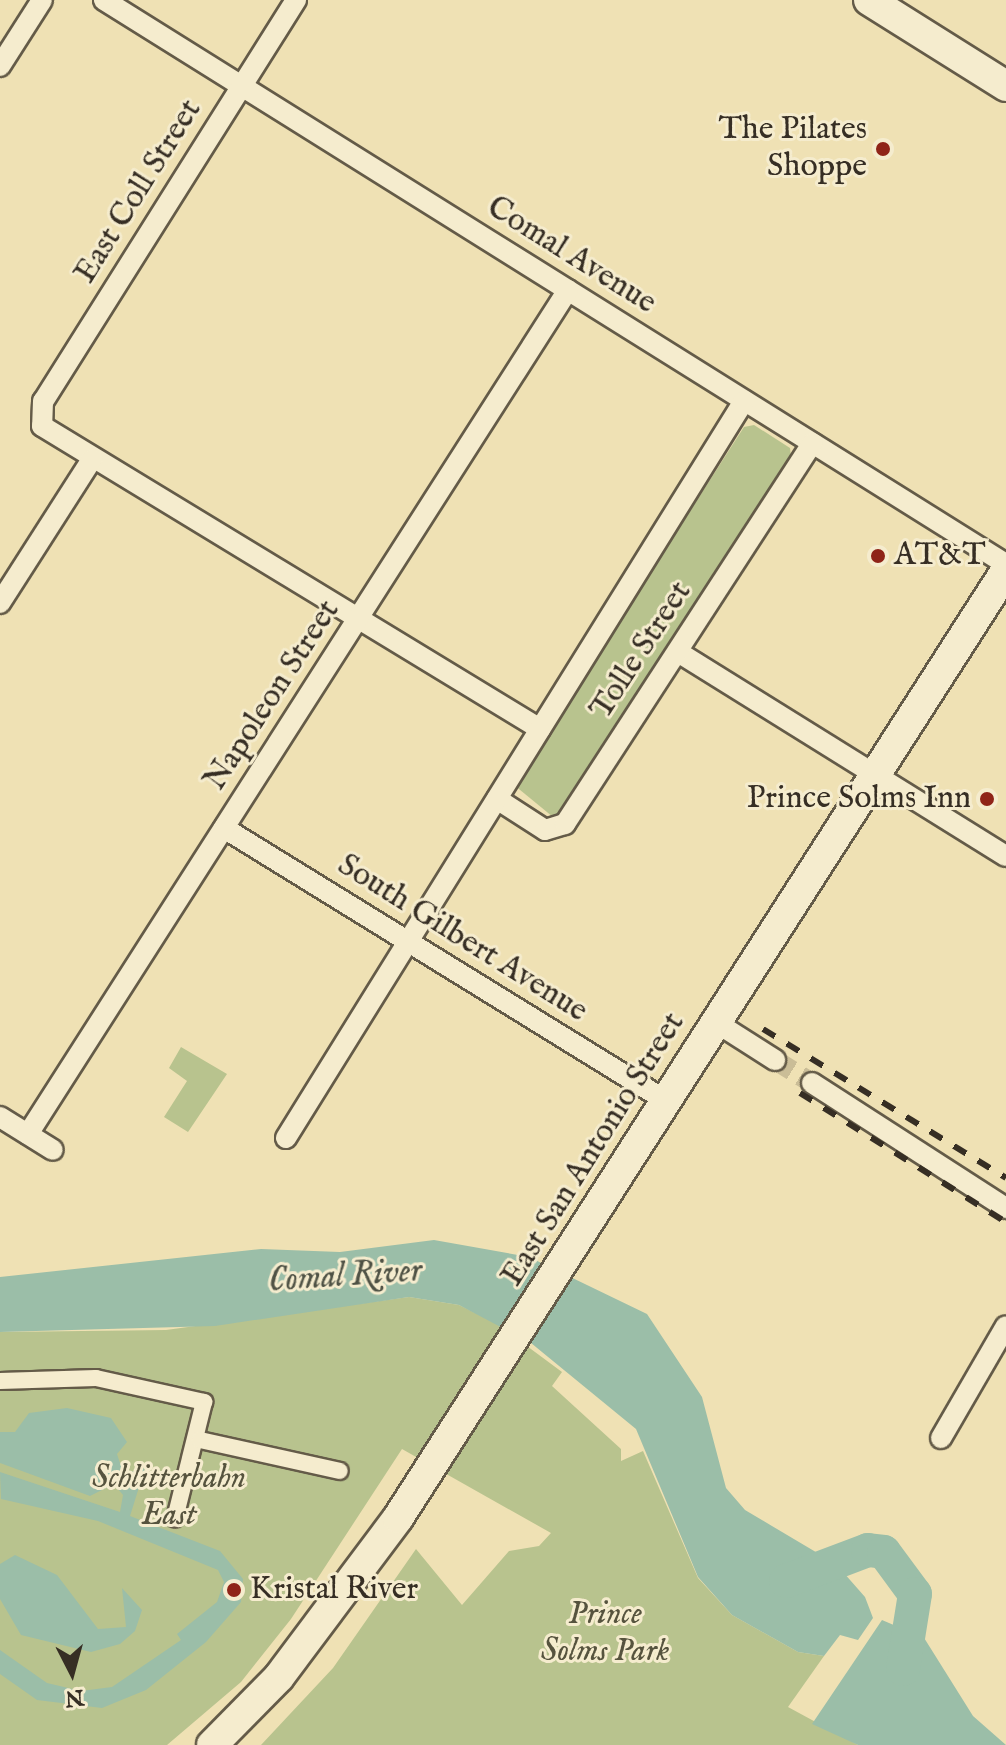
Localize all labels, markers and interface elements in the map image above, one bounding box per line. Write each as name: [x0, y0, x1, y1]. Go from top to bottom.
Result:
street label: East Coll Street: [67, 93, 211, 291]
place label: The Pilates Shoppe: [718, 112, 867, 187]
marker: The Pilates Shoppe: [874, 140, 892, 158]
street label: Comal Avenue: [479, 189, 663, 323]
place label: AT&T: [894, 537, 985, 575]
marker: AT&T: [869, 547, 887, 565]
street label: Tolle Street: [583, 575, 701, 727]
street label: Napoleon Street: [197, 594, 349, 798]
place label: Prince Solms Inn: [747, 780, 971, 818]
marker: Prince Solms Inn: [978, 790, 996, 808]
street label: South Gilbert Avenue: [330, 847, 594, 1031]
street label: East San Antonio Street: [494, 1006, 694, 1294]
water label: Comal River: [267, 1250, 423, 1302]
park label: Schlitterbahn East: [92, 1461, 246, 1536]
place label: Kristal River: [250, 1571, 418, 1609]
marker: Kristal River: [225, 1581, 243, 1599]
park label: Prince Solms Park: [541, 1597, 669, 1672]
north arrow: [32, 1633, 112, 1713]
text: N: [64, 1682, 85, 1712]

